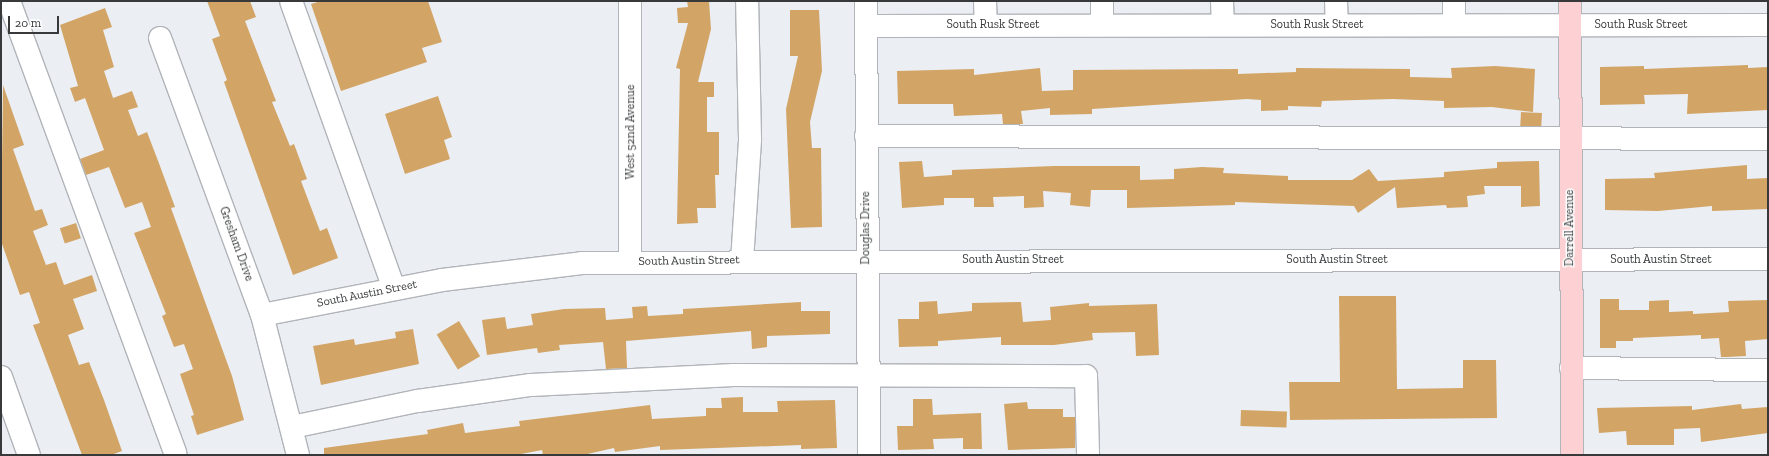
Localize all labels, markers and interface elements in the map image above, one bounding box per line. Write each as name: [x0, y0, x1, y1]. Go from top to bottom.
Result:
scale bar: [10, 8, 61, 34]
text: 20 m: [15, 16, 41, 30]
street label: South Rusk Street: [946, 18, 1040, 32]
street label: South Rusk Street: [1270, 18, 1364, 32]
street label: South Rusk Street: [1594, 18, 1688, 32]
street label: West 52nd Avenue: [624, 84, 638, 180]
street label: Darrell Avenue: [1563, 189, 1577, 267]
street label: Douglas Drive: [859, 191, 873, 265]
street label: Gresham Drive: [216, 205, 256, 283]
street label: South Austin Street: [638, 253, 740, 269]
street label: South Austin Street: [962, 253, 1064, 267]
street label: South Austin Street: [1286, 253, 1388, 267]
street label: South Austin Street: [1610, 253, 1712, 267]
street label: South Austin Street: [316, 277, 418, 311]

